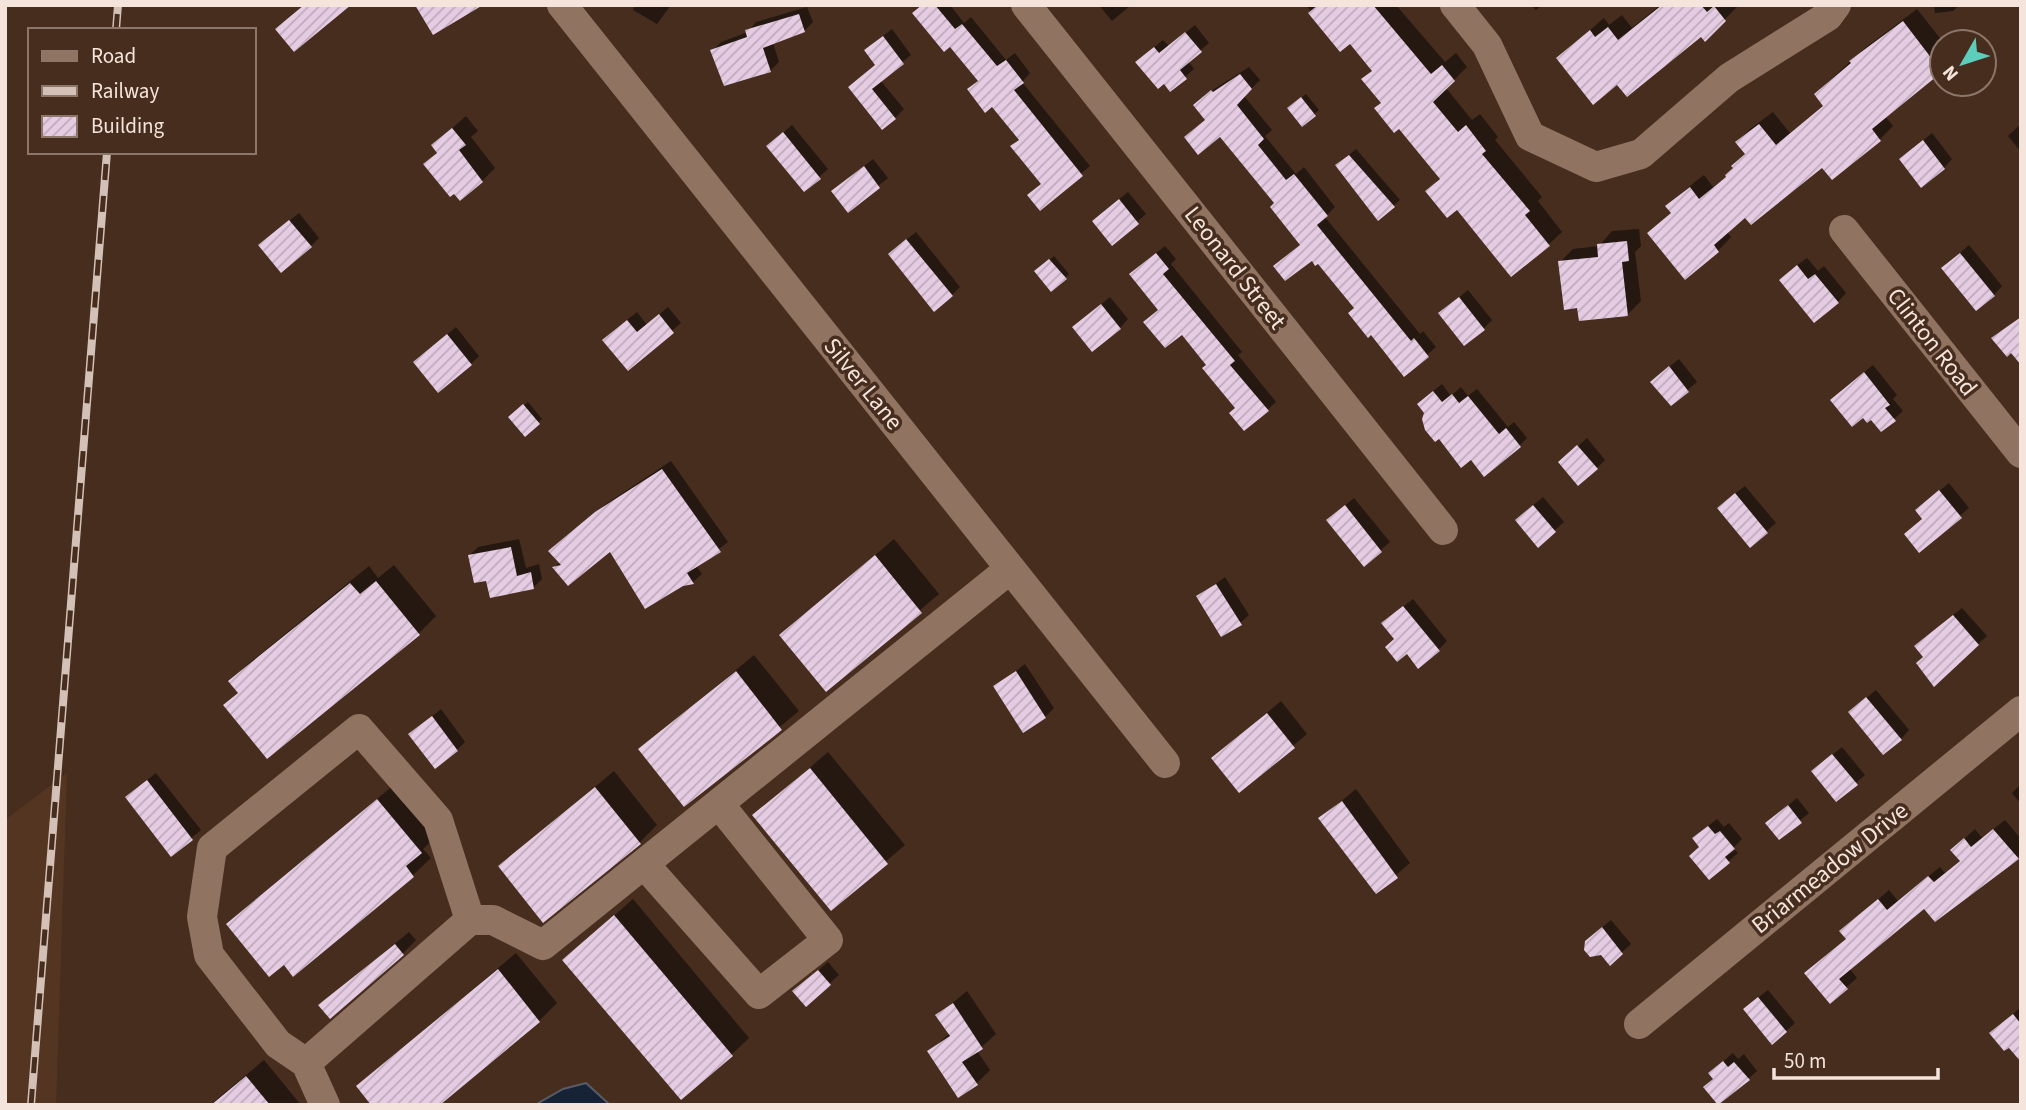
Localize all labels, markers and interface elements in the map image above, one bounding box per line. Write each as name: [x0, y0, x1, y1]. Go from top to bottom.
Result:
legend: [28, 28, 256, 154]
north arrow: [1928, 28, 1998, 98]
text: Road: [91, 41, 136, 71]
text: N: [1936, 59, 1965, 86]
text: Railway: [91, 76, 159, 106]
text: Building: [91, 111, 165, 141]
street label: Leonard Street: [1176, 199, 1294, 337]
street label: Clinton Road: [1878, 280, 1986, 404]
street label: Silver Lane: [815, 330, 911, 438]
street label: Briarmeadow Drive: [1744, 794, 1916, 942]
scale bar: [1774, 1036, 1938, 1080]
text: 50 m: [1784, 1046, 1826, 1076]

